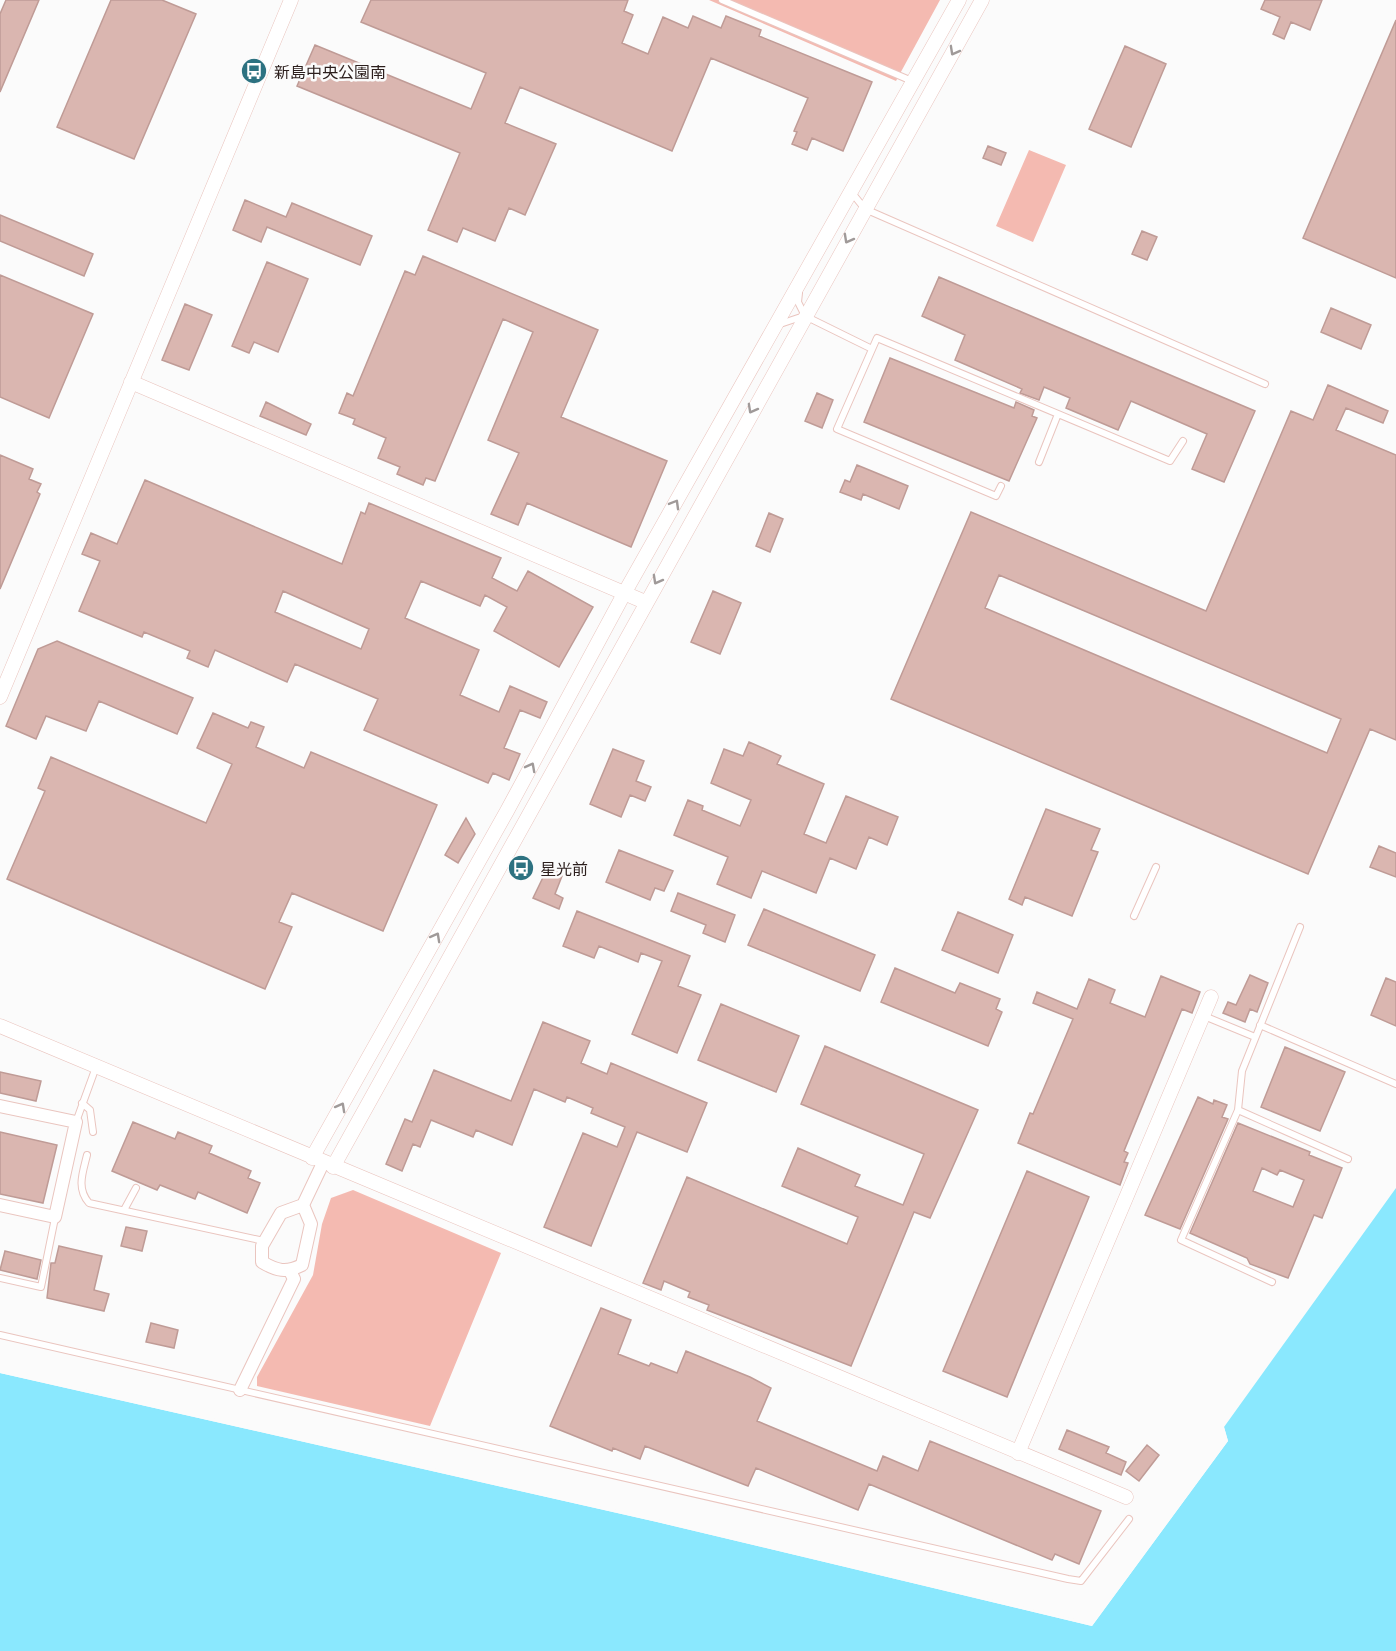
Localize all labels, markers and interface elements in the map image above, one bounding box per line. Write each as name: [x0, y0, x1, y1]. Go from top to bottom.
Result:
one-way arrow: [949, 45, 961, 55]
bus stop icon: 新島中央公園南: [239, 56, 269, 86]
place label: 新島中央公園南: [274, 62, 386, 81]
one-way arrow: [844, 233, 855, 243]
one-way arrow: [748, 403, 760, 414]
one-way arrow: [668, 499, 679, 510]
one-way arrow: [653, 574, 664, 584]
one-way arrow: [524, 763, 535, 773]
bus stop icon: 星光前: [506, 853, 536, 883]
place label: 星光前: [540, 859, 588, 878]
one-way arrow: [429, 933, 440, 943]
one-way arrow: [334, 1103, 345, 1114]

